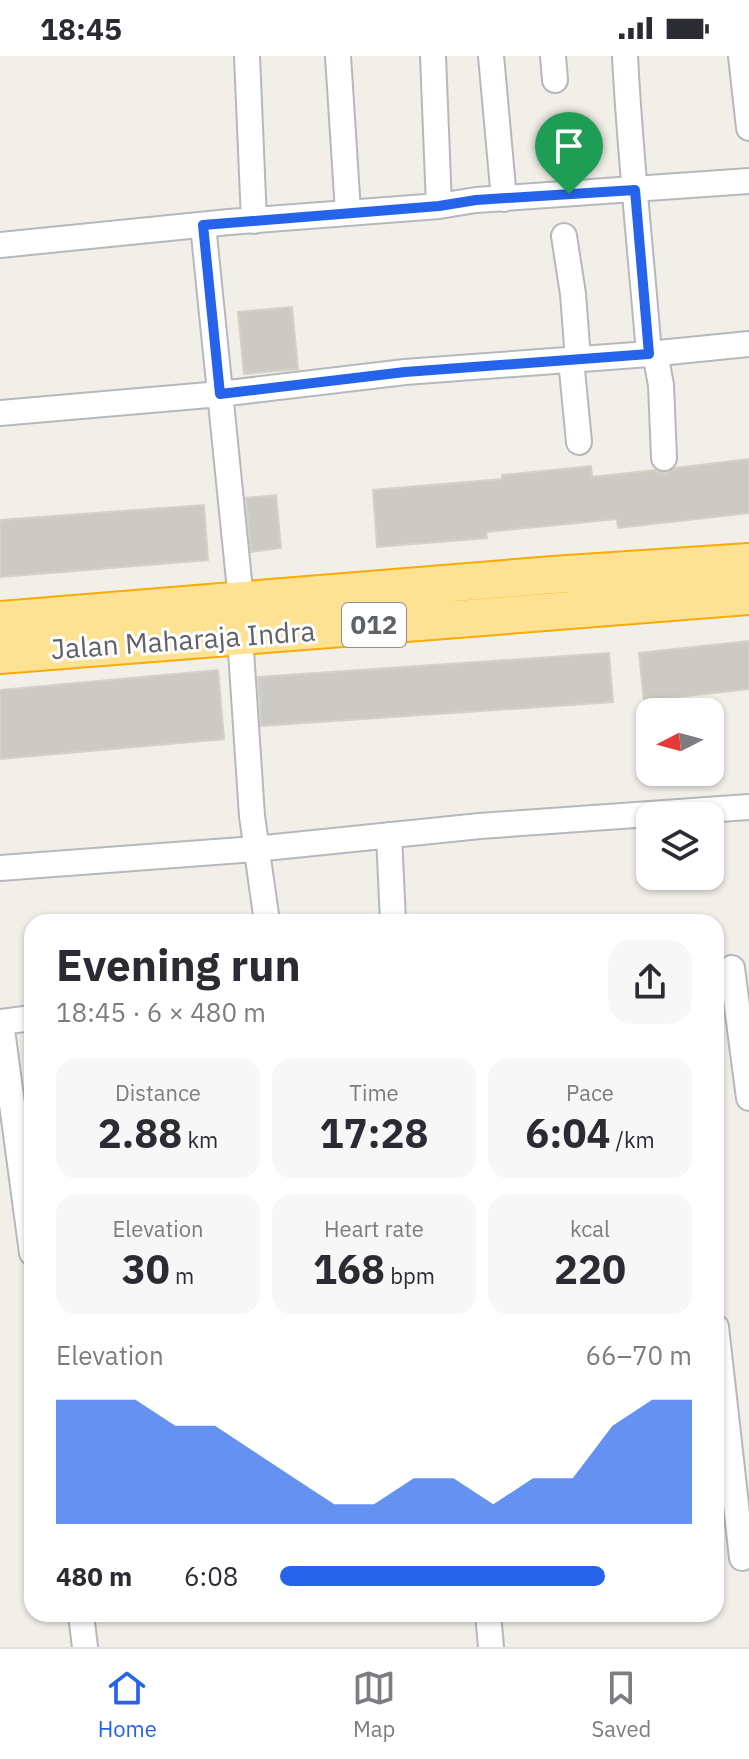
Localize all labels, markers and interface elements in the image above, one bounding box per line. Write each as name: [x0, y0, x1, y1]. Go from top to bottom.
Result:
text: 18:45: [40, 9, 122, 48]
pin: [535, 112, 603, 194]
icon: arrive: [547, 124, 591, 168]
road number: 012: [342, 603, 406, 647]
street label: Jalan Maharaja Indra: [49, 612, 316, 667]
north arrow: [636, 698, 724, 786]
map controls: [636, 698, 724, 890]
button: layers: [636, 802, 724, 890]
text: Evening run: [56, 936, 301, 993]
button: share: [608, 940, 692, 1024]
text: 18:45 · 6 × 480 m: [56, 995, 266, 1029]
text: Distance: [115, 1078, 201, 1107]
text: Time: [349, 1078, 399, 1107]
text: Pace: [566, 1078, 614, 1107]
text: 2.88: [98, 1107, 182, 1159]
text: 17:28: [319, 1107, 429, 1159]
text: 6:04: [525, 1107, 610, 1159]
text: km: [182, 1125, 218, 1154]
text: /km: [610, 1125, 655, 1154]
text: Elevation: [112, 1214, 204, 1243]
text: Heart rate: [324, 1214, 424, 1243]
text: kcal: [570, 1214, 610, 1243]
text: 30: [122, 1243, 170, 1295]
text: 168: [313, 1243, 385, 1295]
text: 220: [554, 1243, 626, 1295]
text: m: [170, 1261, 194, 1290]
text: bpm: [385, 1261, 435, 1290]
text: Elevation: [56, 1338, 164, 1372]
text: 66–70 m: [585, 1338, 692, 1372]
text: 480 m: [56, 1559, 132, 1593]
text: 6:08: [184, 1559, 238, 1593]
tab: Home: [98, 1666, 157, 1743]
tab: Map: [352, 1666, 396, 1743]
tab: Saved: [591, 1666, 651, 1743]

